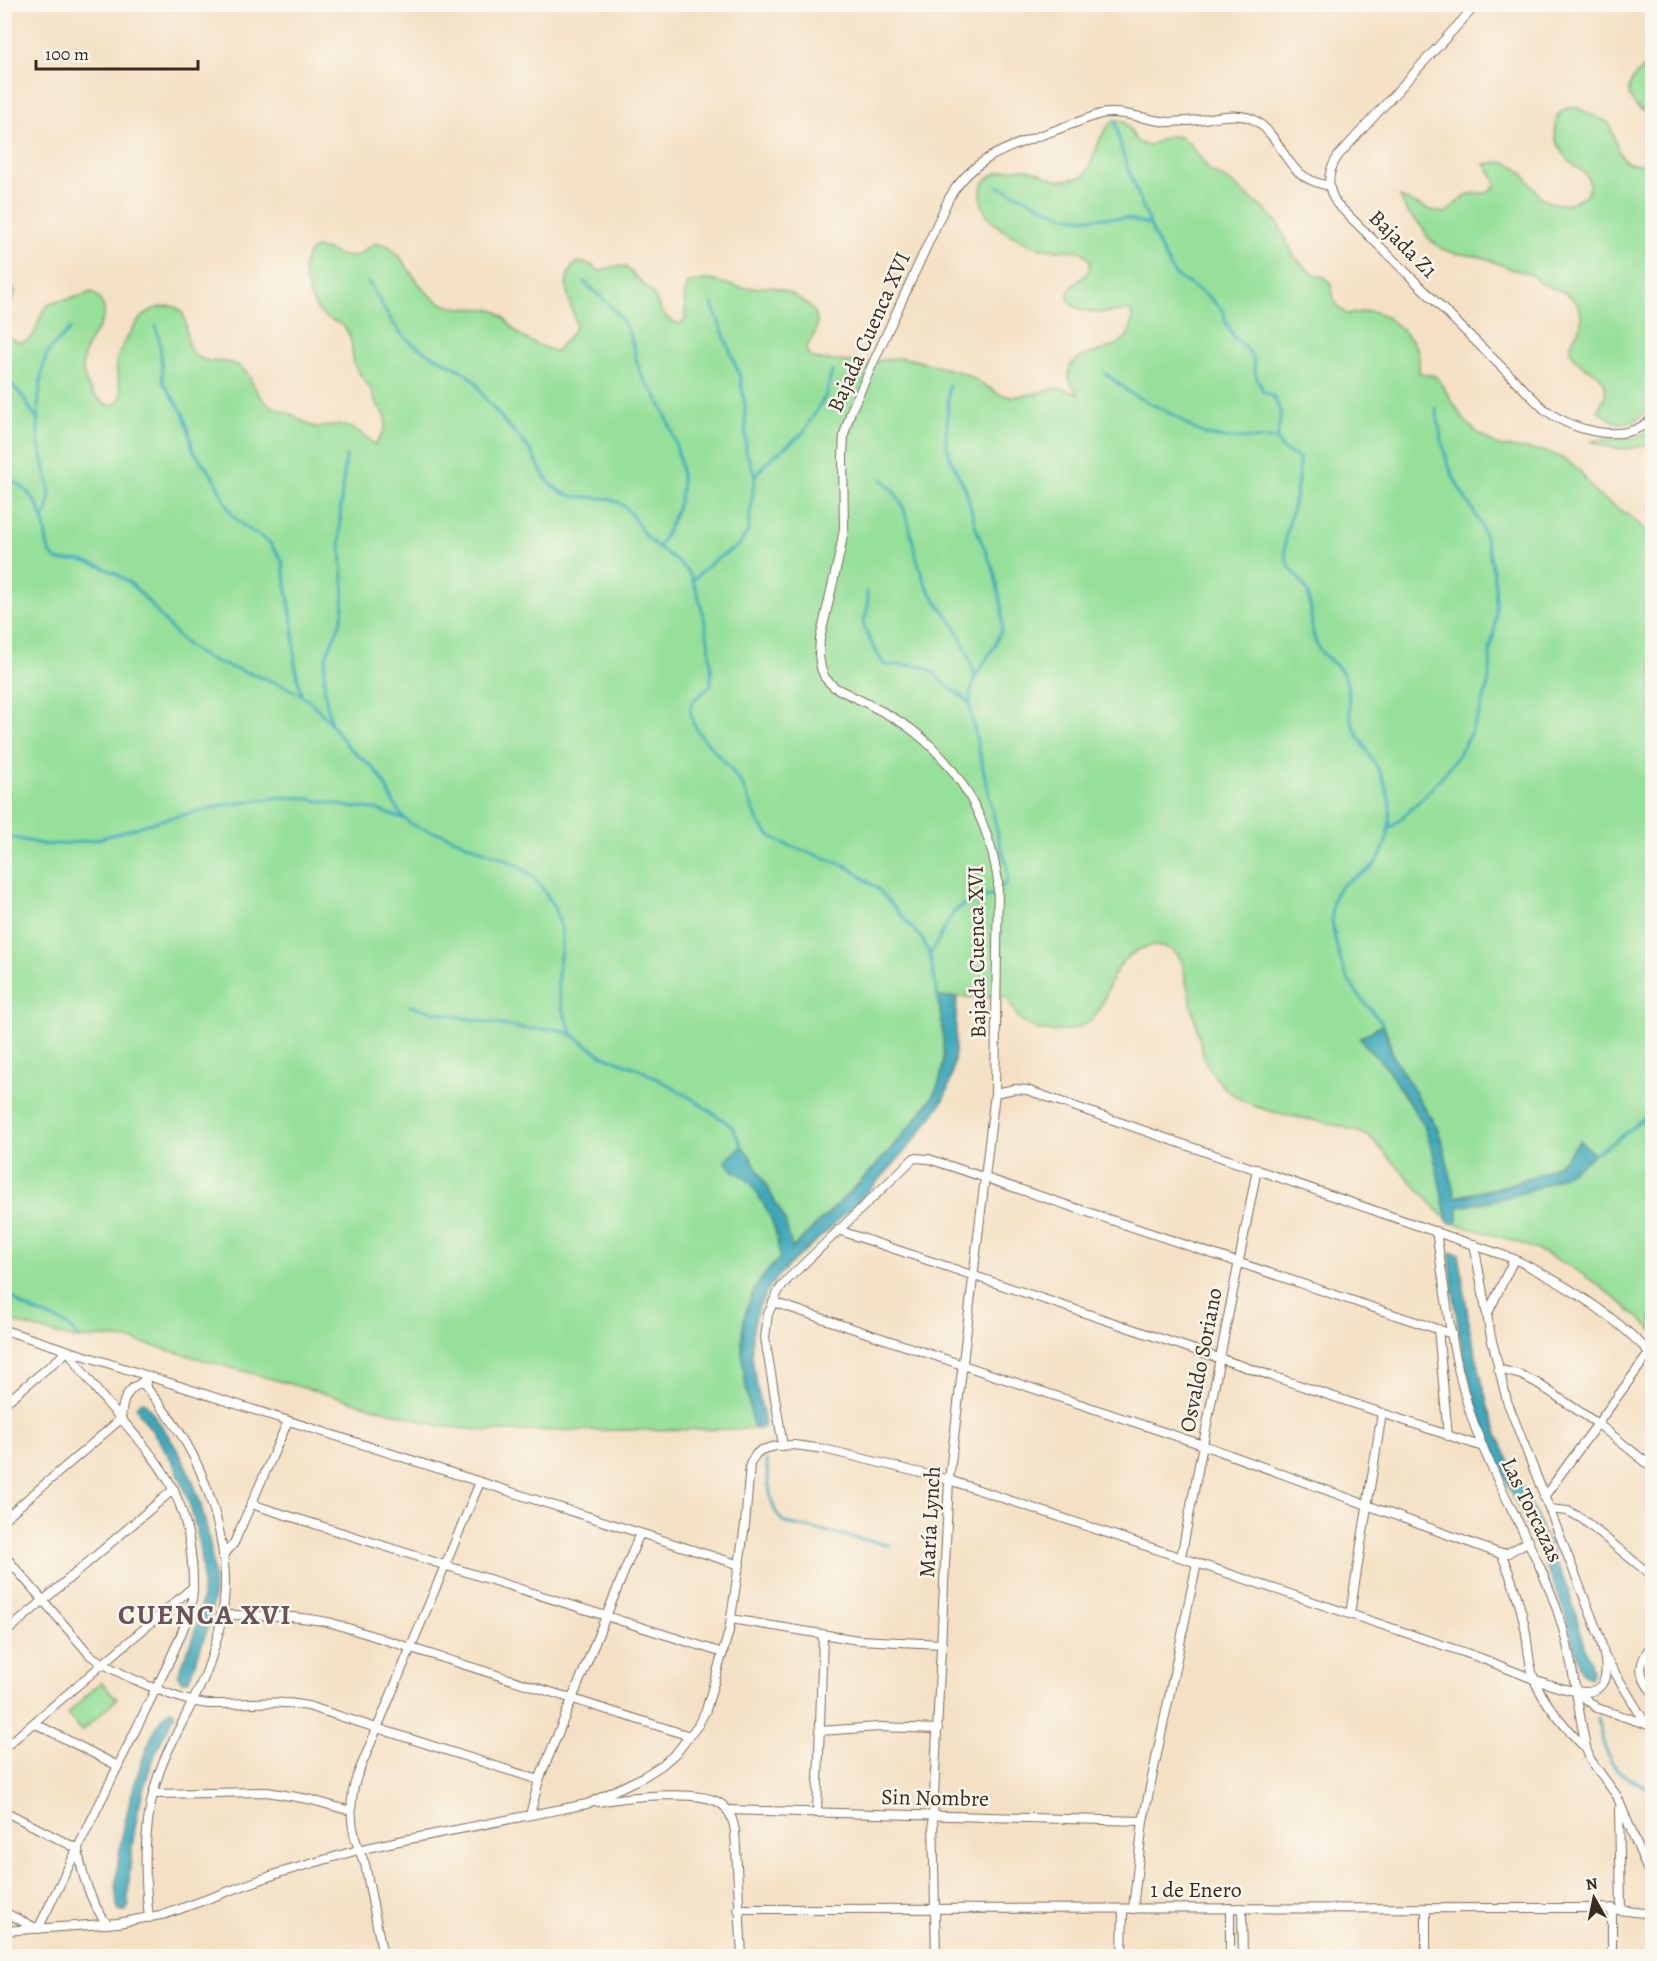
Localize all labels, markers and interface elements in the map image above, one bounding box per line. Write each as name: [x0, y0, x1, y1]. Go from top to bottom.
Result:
scale bar: [36, 33, 198, 71]
text: 100 m: [45, 42, 89, 66]
street label: Bajada Z1: [1362, 203, 1444, 285]
street label: Bajada Cuenca XVI: [820, 247, 918, 417]
street label: Bajada Cuenca XVI: [960, 865, 994, 1039]
street label: Osvaldo Soriano: [1172, 1285, 1230, 1435]
street label: Las Torcazas: [1494, 1453, 1570, 1567]
street label: María Lynch: [912, 1465, 948, 1579]
district label: CUENCA XVI: [118, 1596, 292, 1634]
street label: Sin Nombre: [881, 1782, 989, 1814]
north arrow: [1564, 1868, 1624, 1928]
text: N: [1584, 1872, 1600, 1896]
street label: 1 de Enero: [1150, 1875, 1242, 1905]

